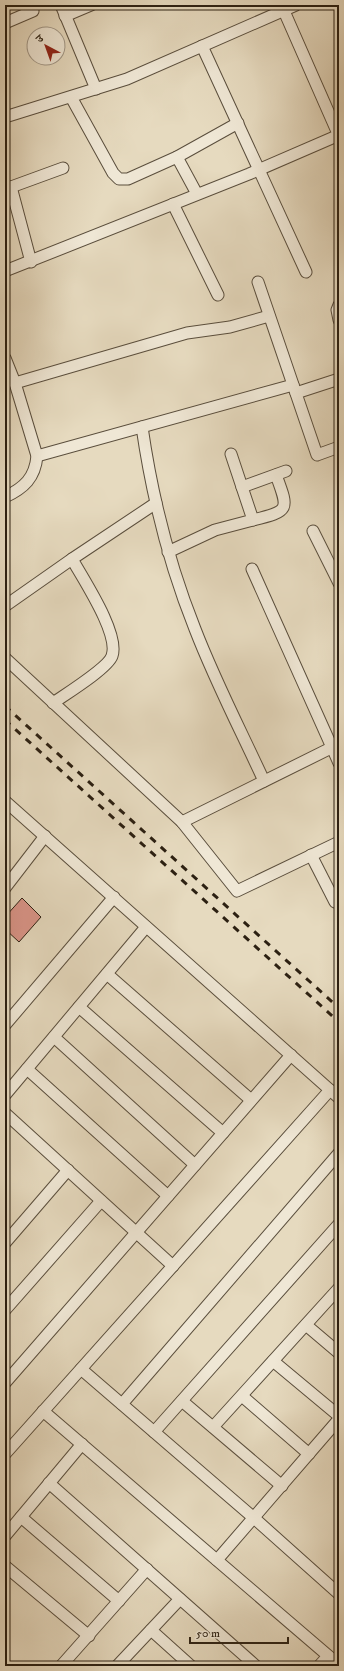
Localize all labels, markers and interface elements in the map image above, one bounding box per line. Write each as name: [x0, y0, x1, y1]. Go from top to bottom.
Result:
north arrow: [26, 26, 66, 66]
text: उ: [33, 31, 48, 47]
scale bar: [190, 1619, 288, 1645]
text: 50 m: [196, 1626, 220, 1641]

